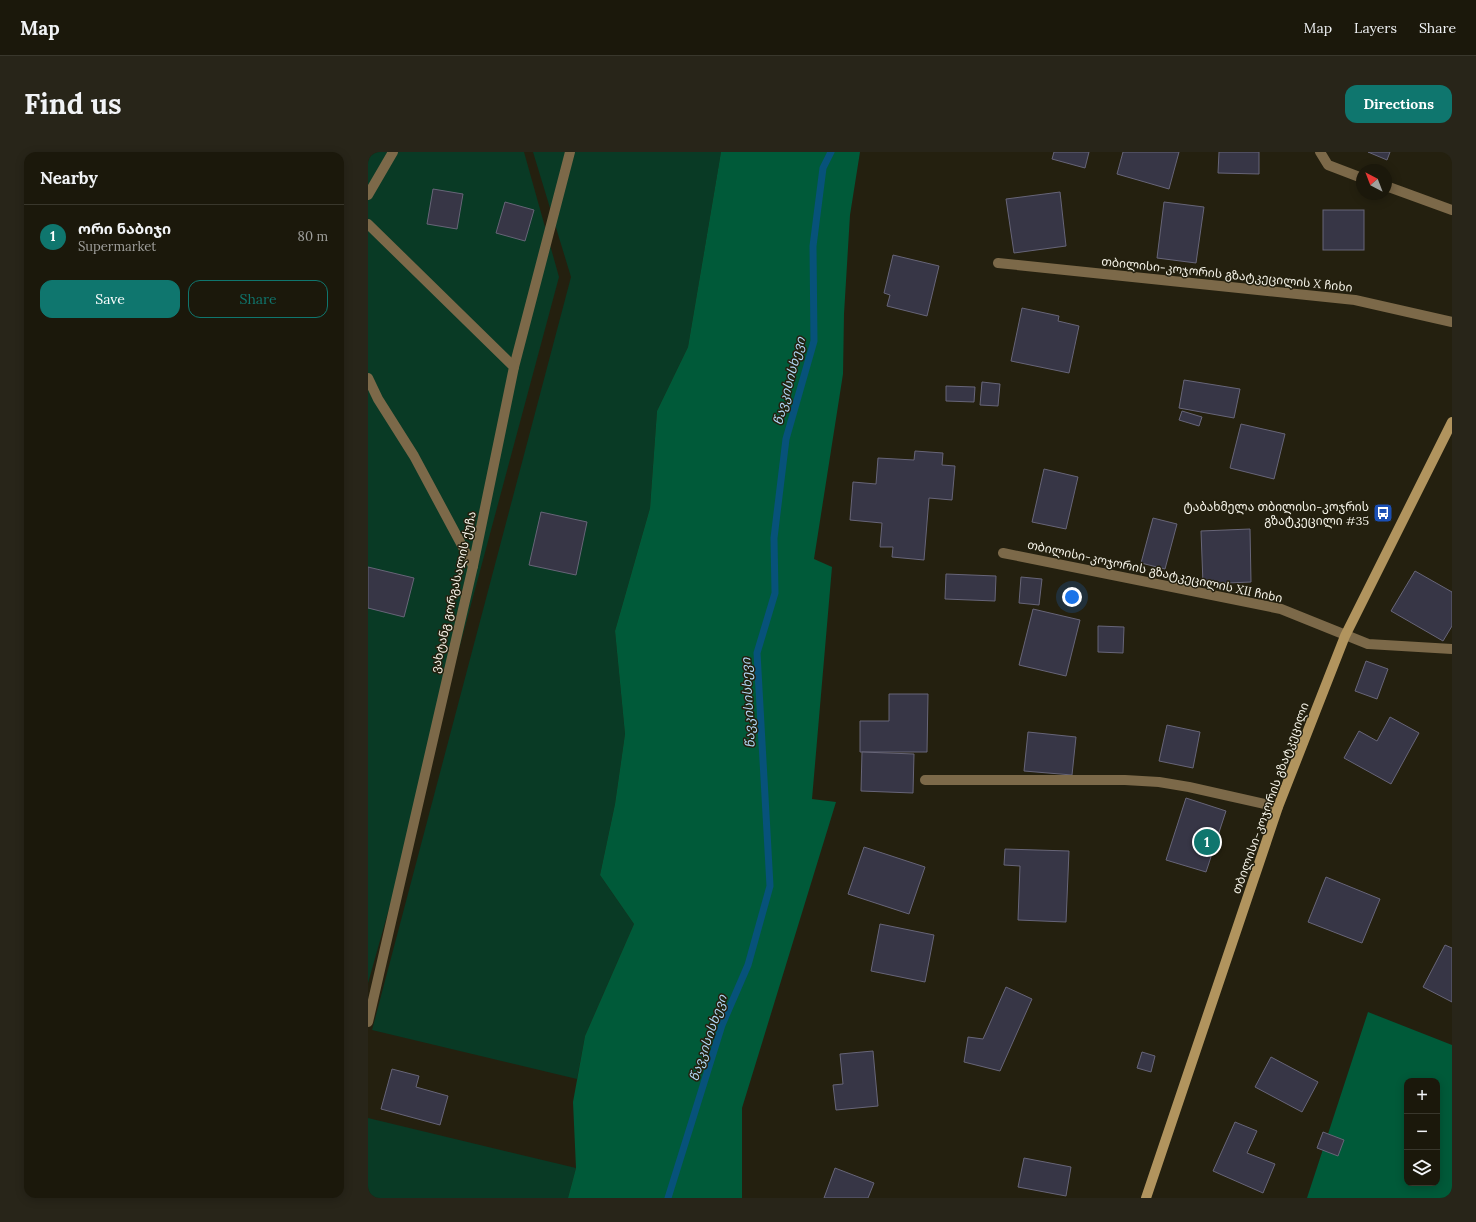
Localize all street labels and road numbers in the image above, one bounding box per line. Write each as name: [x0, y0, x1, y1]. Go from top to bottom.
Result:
street label: თბილისი-კოჯორის გზატკეცილის X ჩიხი: [1101, 253, 1353, 296]
street label: ვახტანგ გორგასალის ქუჩა: [427, 510, 480, 675]
street label: თბილისი-კოჯორის გზატკეცილის XII ჩიხი: [1026, 537, 1284, 606]
street label: თბილისი-კოჯორის გზატკეცილი: [1228, 700, 1313, 896]

